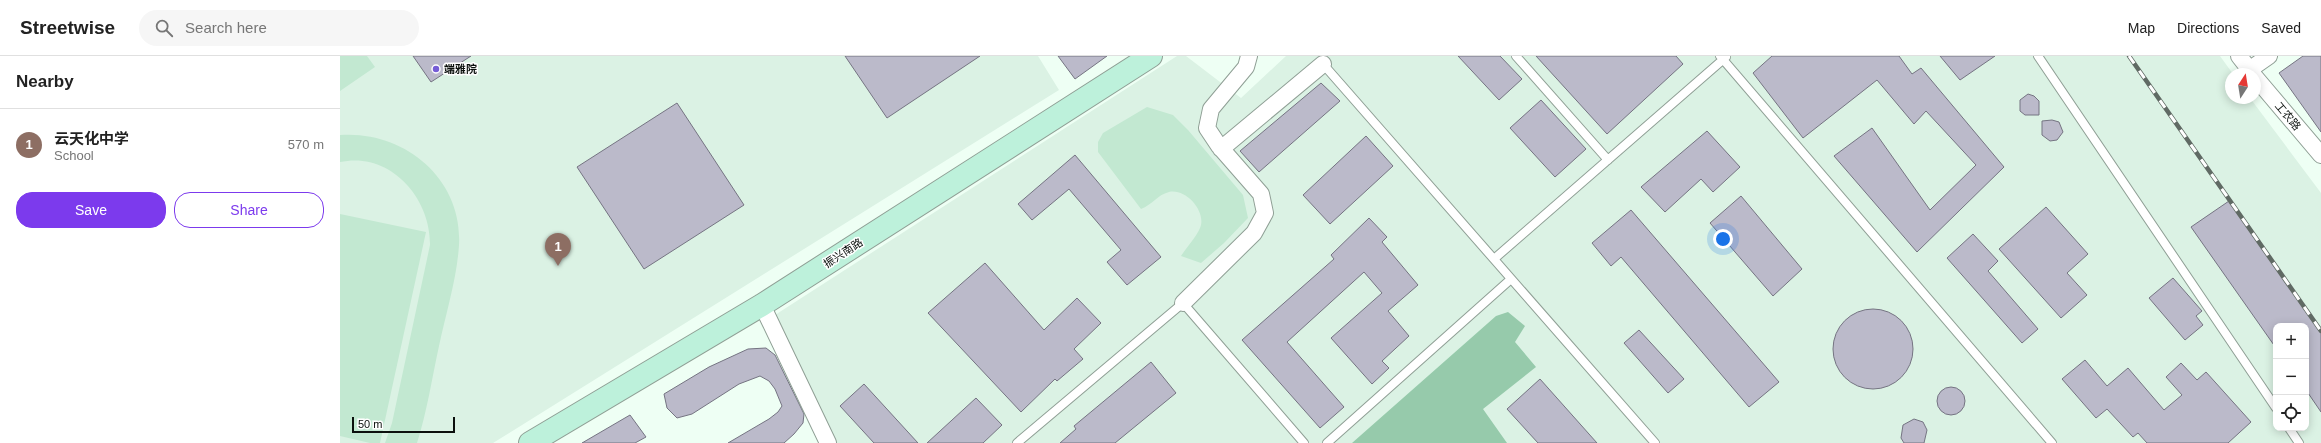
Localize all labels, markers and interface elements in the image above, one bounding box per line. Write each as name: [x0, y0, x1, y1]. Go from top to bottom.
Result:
search box: [139, 10, 419, 46]
text: Streetwise: [20, 17, 115, 38]
icon: search: [153, 17, 175, 39]
text: Search here: [185, 19, 267, 36]
text: Map: [2128, 20, 2155, 36]
text: Directions: [2177, 20, 2239, 36]
text: Saved: [2261, 20, 2301, 36]
place label: 端雅院: [444, 63, 477, 75]
marker: 端雅院: [431, 64, 441, 74]
north arrow: [2225, 68, 2261, 104]
text: Nearby: [16, 72, 74, 91]
street label: 工农路: [2273, 100, 2303, 132]
text: 云天化中学: [54, 130, 129, 147]
text: 1: [25, 137, 33, 152]
text: 570 m: [288, 137, 324, 152]
text: School: [54, 148, 94, 163]
button: Save: [16, 192, 166, 228]
button: Share: [174, 192, 324, 228]
your location: [1713, 229, 1733, 249]
pin: 1: [545, 233, 571, 266]
street label: 振兴南路: [821, 236, 865, 270]
map controls: [2273, 323, 2309, 431]
button: +: [2273, 323, 2309, 359]
button: −: [2273, 359, 2309, 395]
button: locate: [2273, 395, 2309, 431]
scale bar: [352, 415, 455, 434]
text: 50 m: [358, 418, 382, 430]

